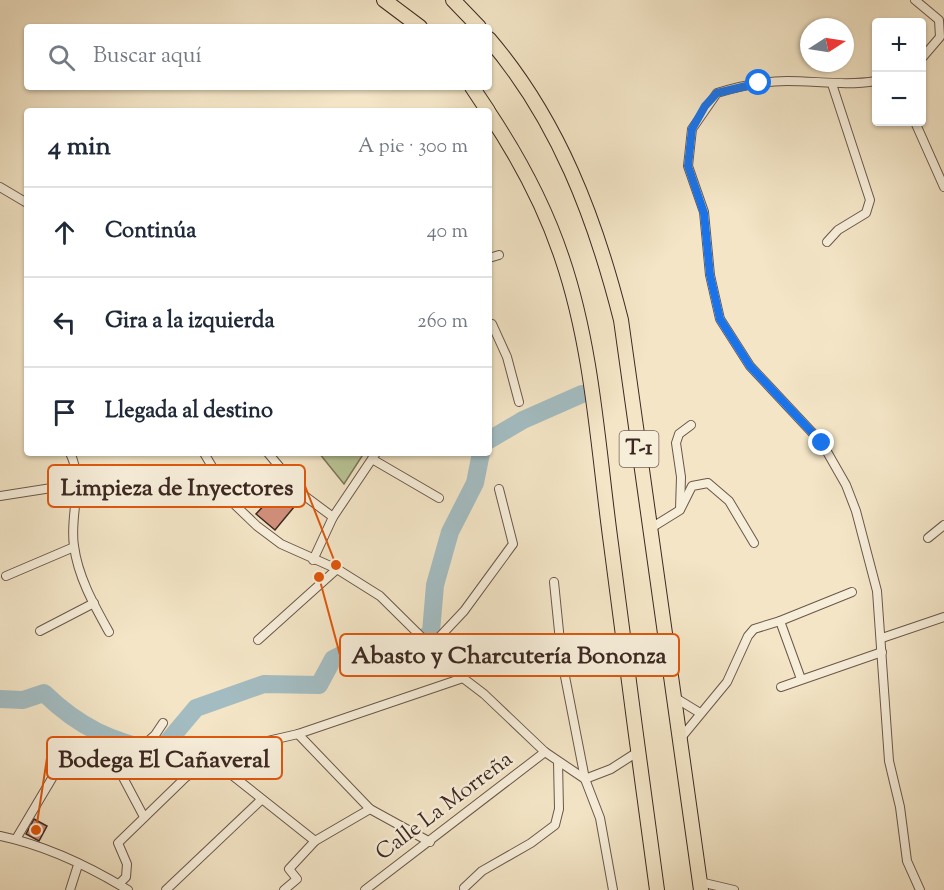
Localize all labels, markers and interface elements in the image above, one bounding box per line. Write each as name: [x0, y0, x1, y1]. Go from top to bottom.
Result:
north arrow: [800, 18, 854, 72]
map controls: [872, 18, 926, 126]
button: +: [872, 18, 926, 72]
search box: [24, 24, 492, 90]
icon: search: [45, 41, 78, 74]
text: Buscar aquí: [93, 41, 202, 73]
route start: [745, 69, 771, 95]
button: −: [872, 72, 926, 126]
text: 4 min: [48, 129, 111, 166]
text: A pie · 300 m: [358, 133, 468, 162]
icon: ahead: [48, 216, 81, 249]
text: Continúa: [105, 216, 196, 248]
text: 40 m: [427, 218, 468, 247]
icon: left: [48, 306, 81, 339]
text: Gira a la izquierda: [105, 306, 275, 338]
text: 260 m: [417, 308, 468, 337]
icon: arrive: [48, 396, 81, 429]
text: Llegada al destino: [105, 396, 273, 428]
route end: [808, 429, 834, 455]
road number: T-1: [620, 431, 658, 467]
callout: Limpieza de Inyectores: [48, 465, 305, 507]
text: Limpieza de Inyectores: [61, 472, 293, 506]
callout: Abasto y Charcutería Bononza: [340, 634, 679, 676]
text: Abasto y Charcutería Bononza: [351, 640, 668, 674]
callout: Bodega El Cañaveral: [47, 737, 282, 779]
text: Bodega El Cañaveral: [58, 744, 270, 778]
street label: Calle La Morreña: [370, 745, 520, 869]

